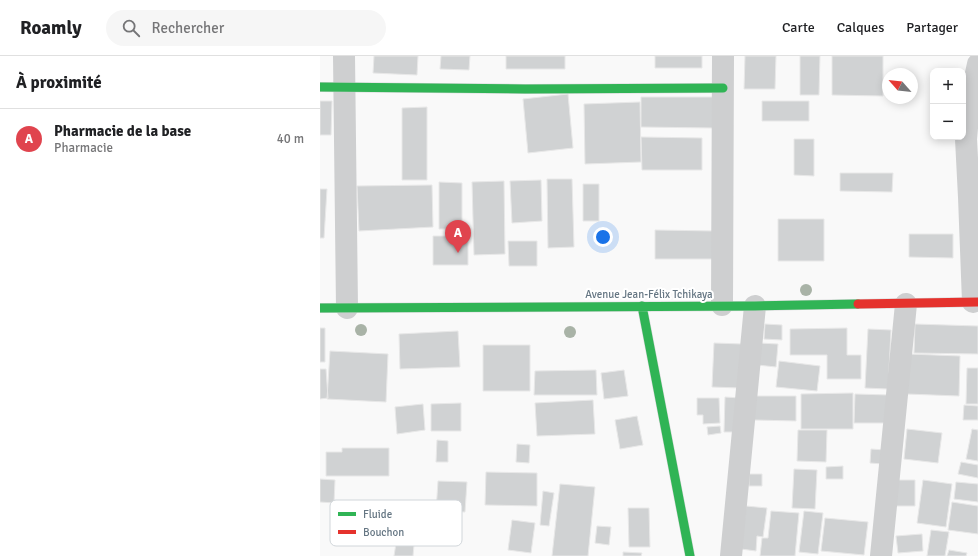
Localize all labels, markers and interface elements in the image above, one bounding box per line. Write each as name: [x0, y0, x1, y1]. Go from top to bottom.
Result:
search box: [106, 10, 386, 46]
text: Roamly: [20, 16, 82, 40]
icon: search: [120, 17, 142, 39]
text: Rechercher: [152, 19, 224, 37]
text: Carte: [782, 19, 815, 36]
text: Calques: [837, 19, 884, 36]
text: Partager: [906, 19, 958, 36]
north arrow: [882, 68, 918, 104]
map controls: [930, 68, 966, 140]
button: +: [930, 68, 966, 104]
text: À proximité: [16, 72, 102, 93]
button: −: [930, 104, 966, 140]
text: Pharmacie de la base: [54, 122, 191, 140]
text: A: [25, 131, 33, 147]
text: 40 m: [277, 131, 304, 147]
text: Pharmacie: [54, 140, 113, 156]
pin: A: [445, 220, 471, 253]
your location: [593, 227, 613, 247]
street label: Avenue Jean-Félix Tchikaya: [585, 288, 713, 301]
legend: [330, 500, 462, 546]
text: Fluide: [363, 508, 392, 521]
text: Bouchon: [363, 526, 404, 539]

